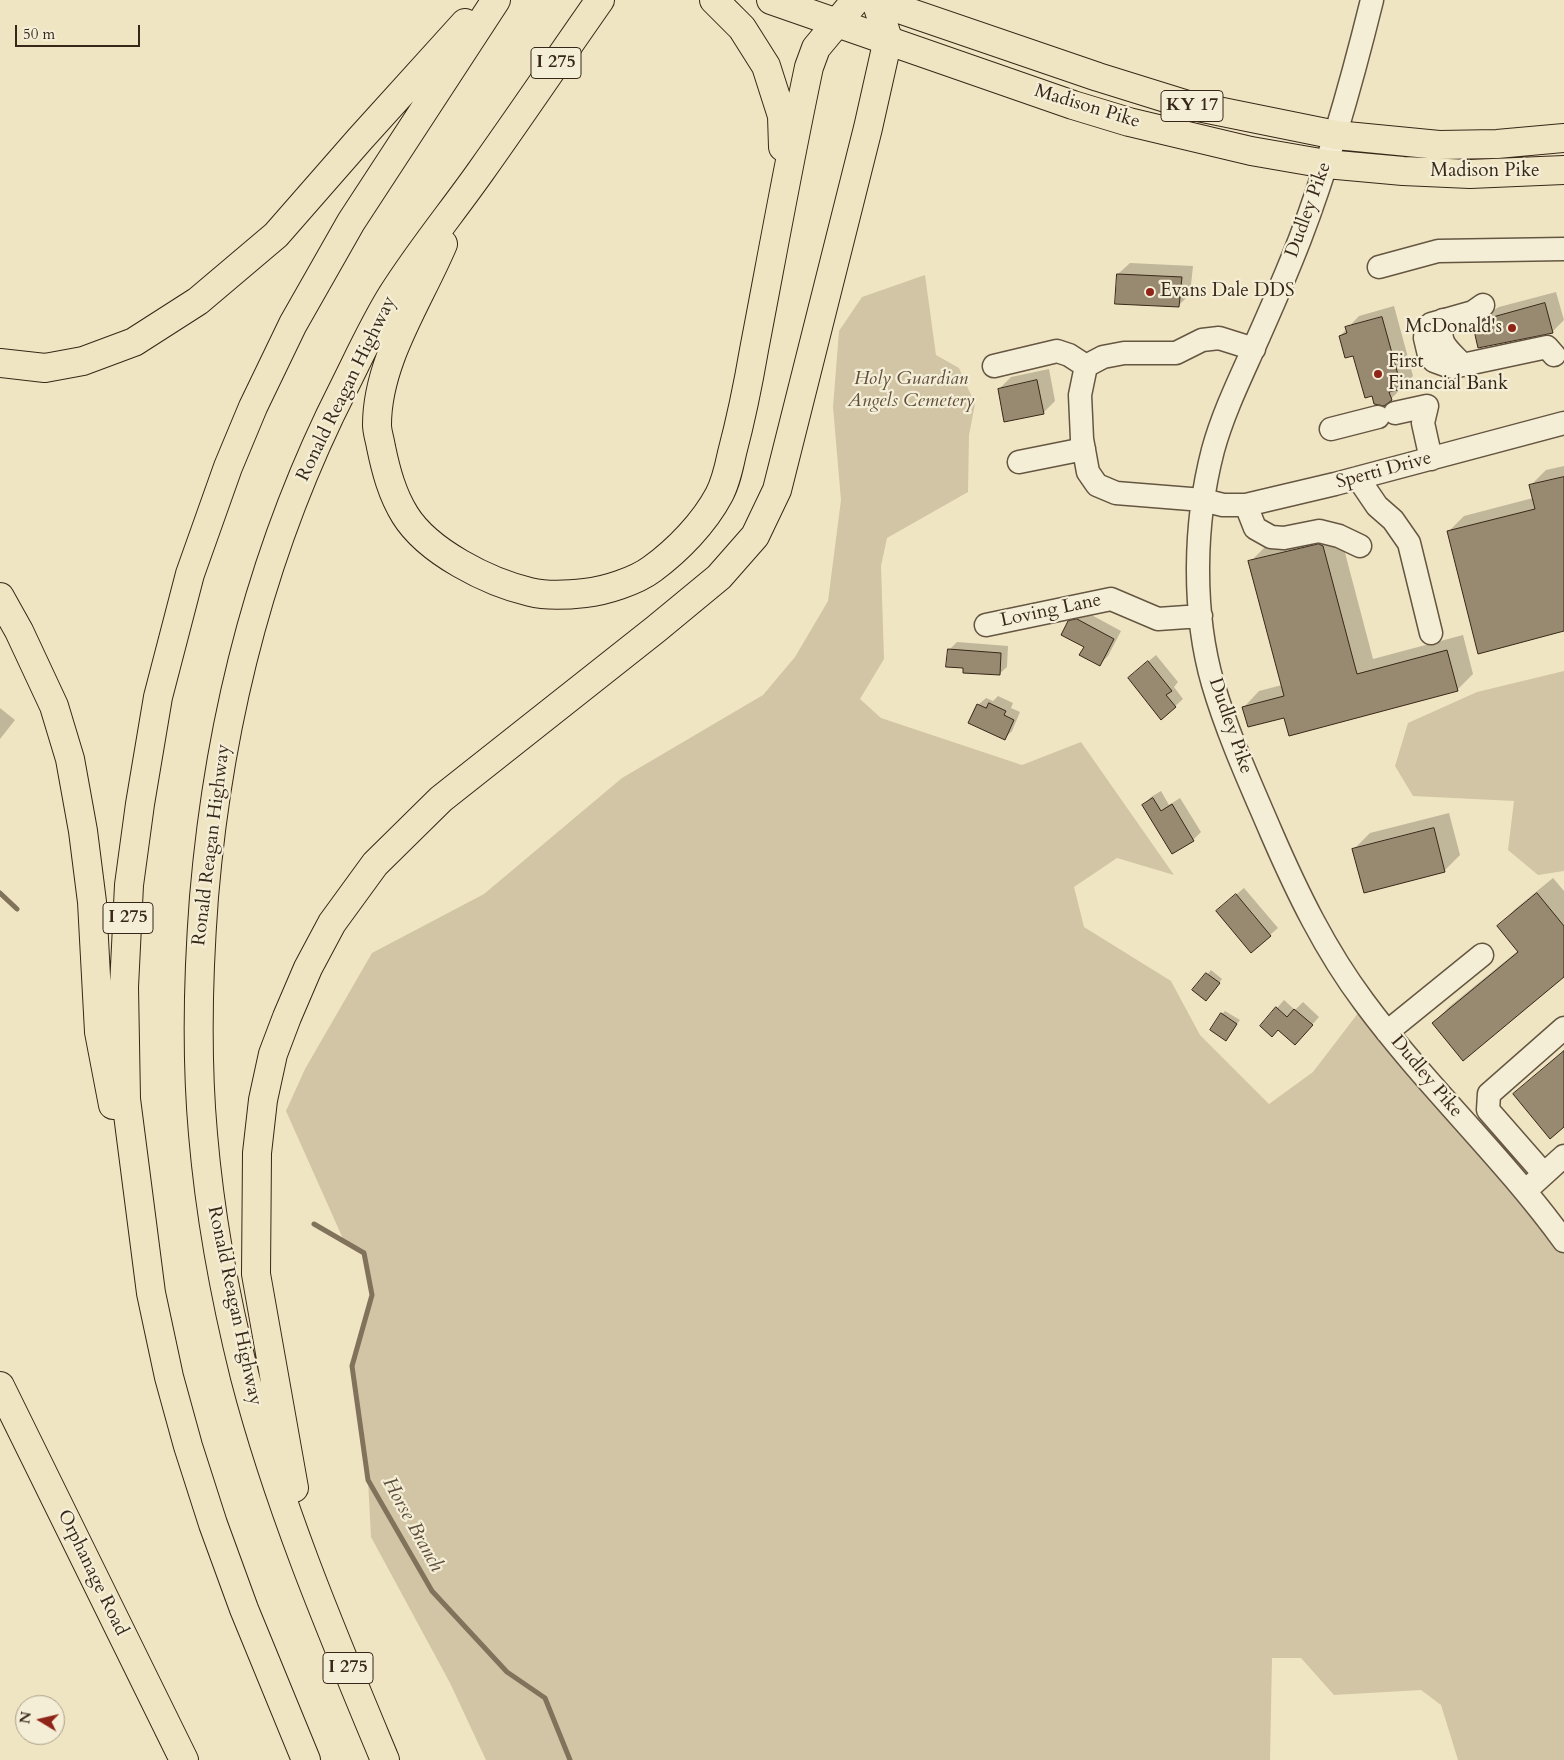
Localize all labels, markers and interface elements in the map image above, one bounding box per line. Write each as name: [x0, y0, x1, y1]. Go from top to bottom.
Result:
scale bar: [18, 15, 142, 47]
text: 50 m: [23, 24, 55, 44]
road number: I 275: [531, 48, 581, 78]
street label: Madison Pike: [1031, 80, 1143, 134]
road number: KY 17: [1161, 90, 1223, 122]
street label: Dudley Pike: [1281, 159, 1337, 261]
street label: Madison Pike: [1430, 161, 1540, 183]
place label: Evans Dale DDS: [1160, 281, 1294, 303]
marker: Evans Dale DDS: [1144, 286, 1156, 298]
street label: Ronald Reagan Highway: [292, 293, 402, 485]
place label: McDonald's: [1405, 317, 1502, 339]
marker: McDonald's: [1506, 322, 1518, 334]
place label: First Financial Bank: [1388, 352, 1508, 396]
marker: First Financial Bank: [1372, 368, 1384, 380]
park label: Holy Guardian Angels Cemetery: [847, 369, 975, 413]
street label: Sperti Drive: [1334, 447, 1434, 495]
street label: Loving Lane: [999, 589, 1103, 633]
street label: Dudley Pike: [1203, 675, 1257, 777]
street label: Ronald Reagan Highway: [188, 743, 236, 947]
road number: I 275: [103, 902, 153, 934]
street label: Dudley Pike: [1385, 1031, 1467, 1123]
street label: Ronald Reagan Highway: [202, 1204, 266, 1408]
water label: Horse Branch: [376, 1474, 448, 1576]
street label: Orphanage Road: [52, 1506, 132, 1640]
road number: I 275: [323, 1652, 373, 1684]
north arrow: [15, 1695, 65, 1745]
text: N: [15, 1710, 36, 1725]

